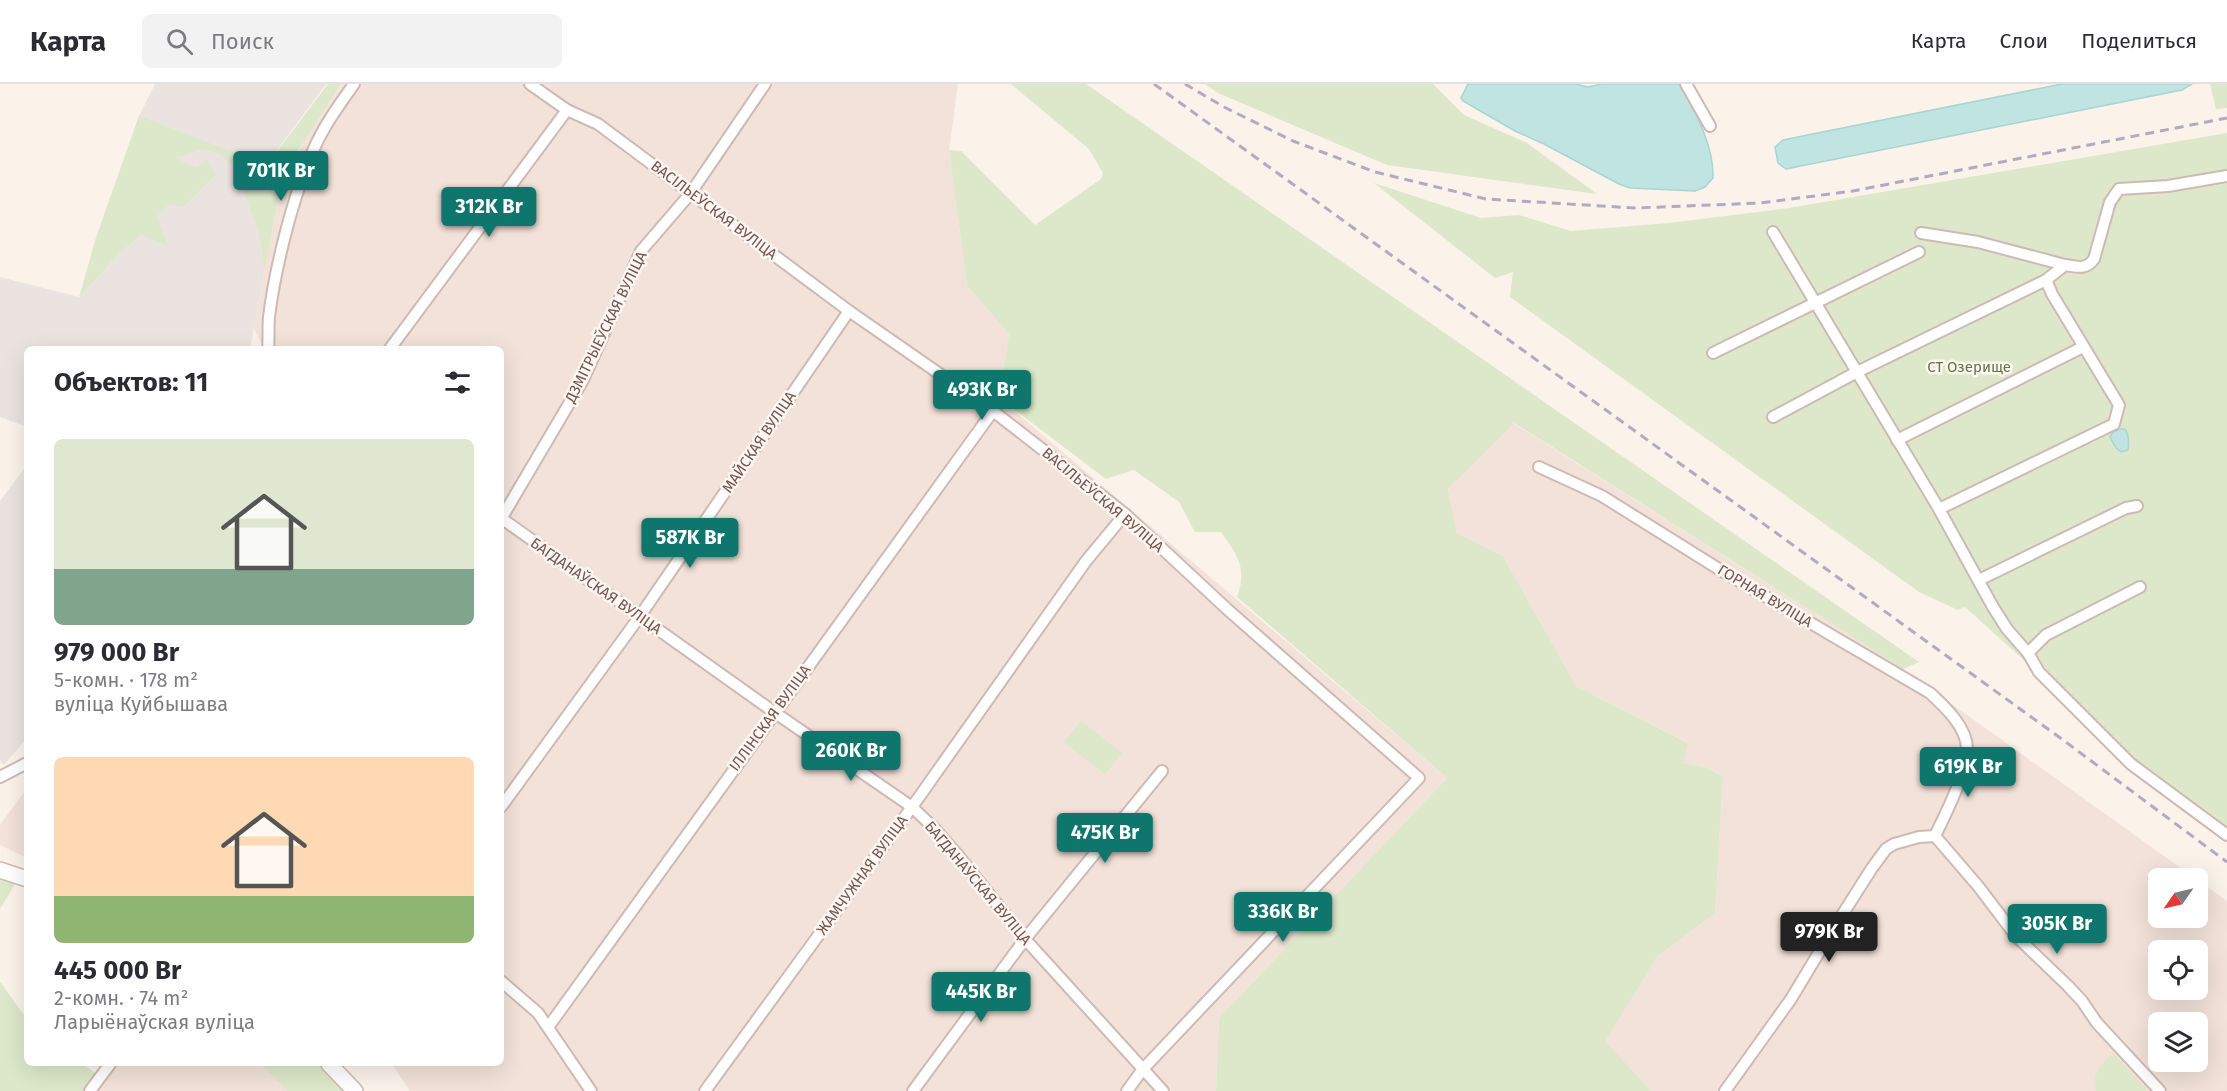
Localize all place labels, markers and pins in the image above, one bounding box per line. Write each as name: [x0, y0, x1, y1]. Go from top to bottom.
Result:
pin: 701K Br: [226, 151, 336, 202]
pin: 312K Br: [434, 187, 544, 238]
pin: 493K Br: [927, 370, 1037, 421]
pin: 587K Br: [635, 518, 745, 569]
pin: 260K Br: [796, 731, 906, 782]
pin: 619K Br: [1913, 747, 2023, 798]
pin: 475K Br: [1050, 813, 1160, 864]
pin: 336K Br: [1228, 892, 1338, 943]
pin: 305K Br: [2002, 904, 2112, 955]
pin: 979K Br: [1774, 912, 1884, 963]
pin: 445K Br: [926, 972, 1036, 1023]

